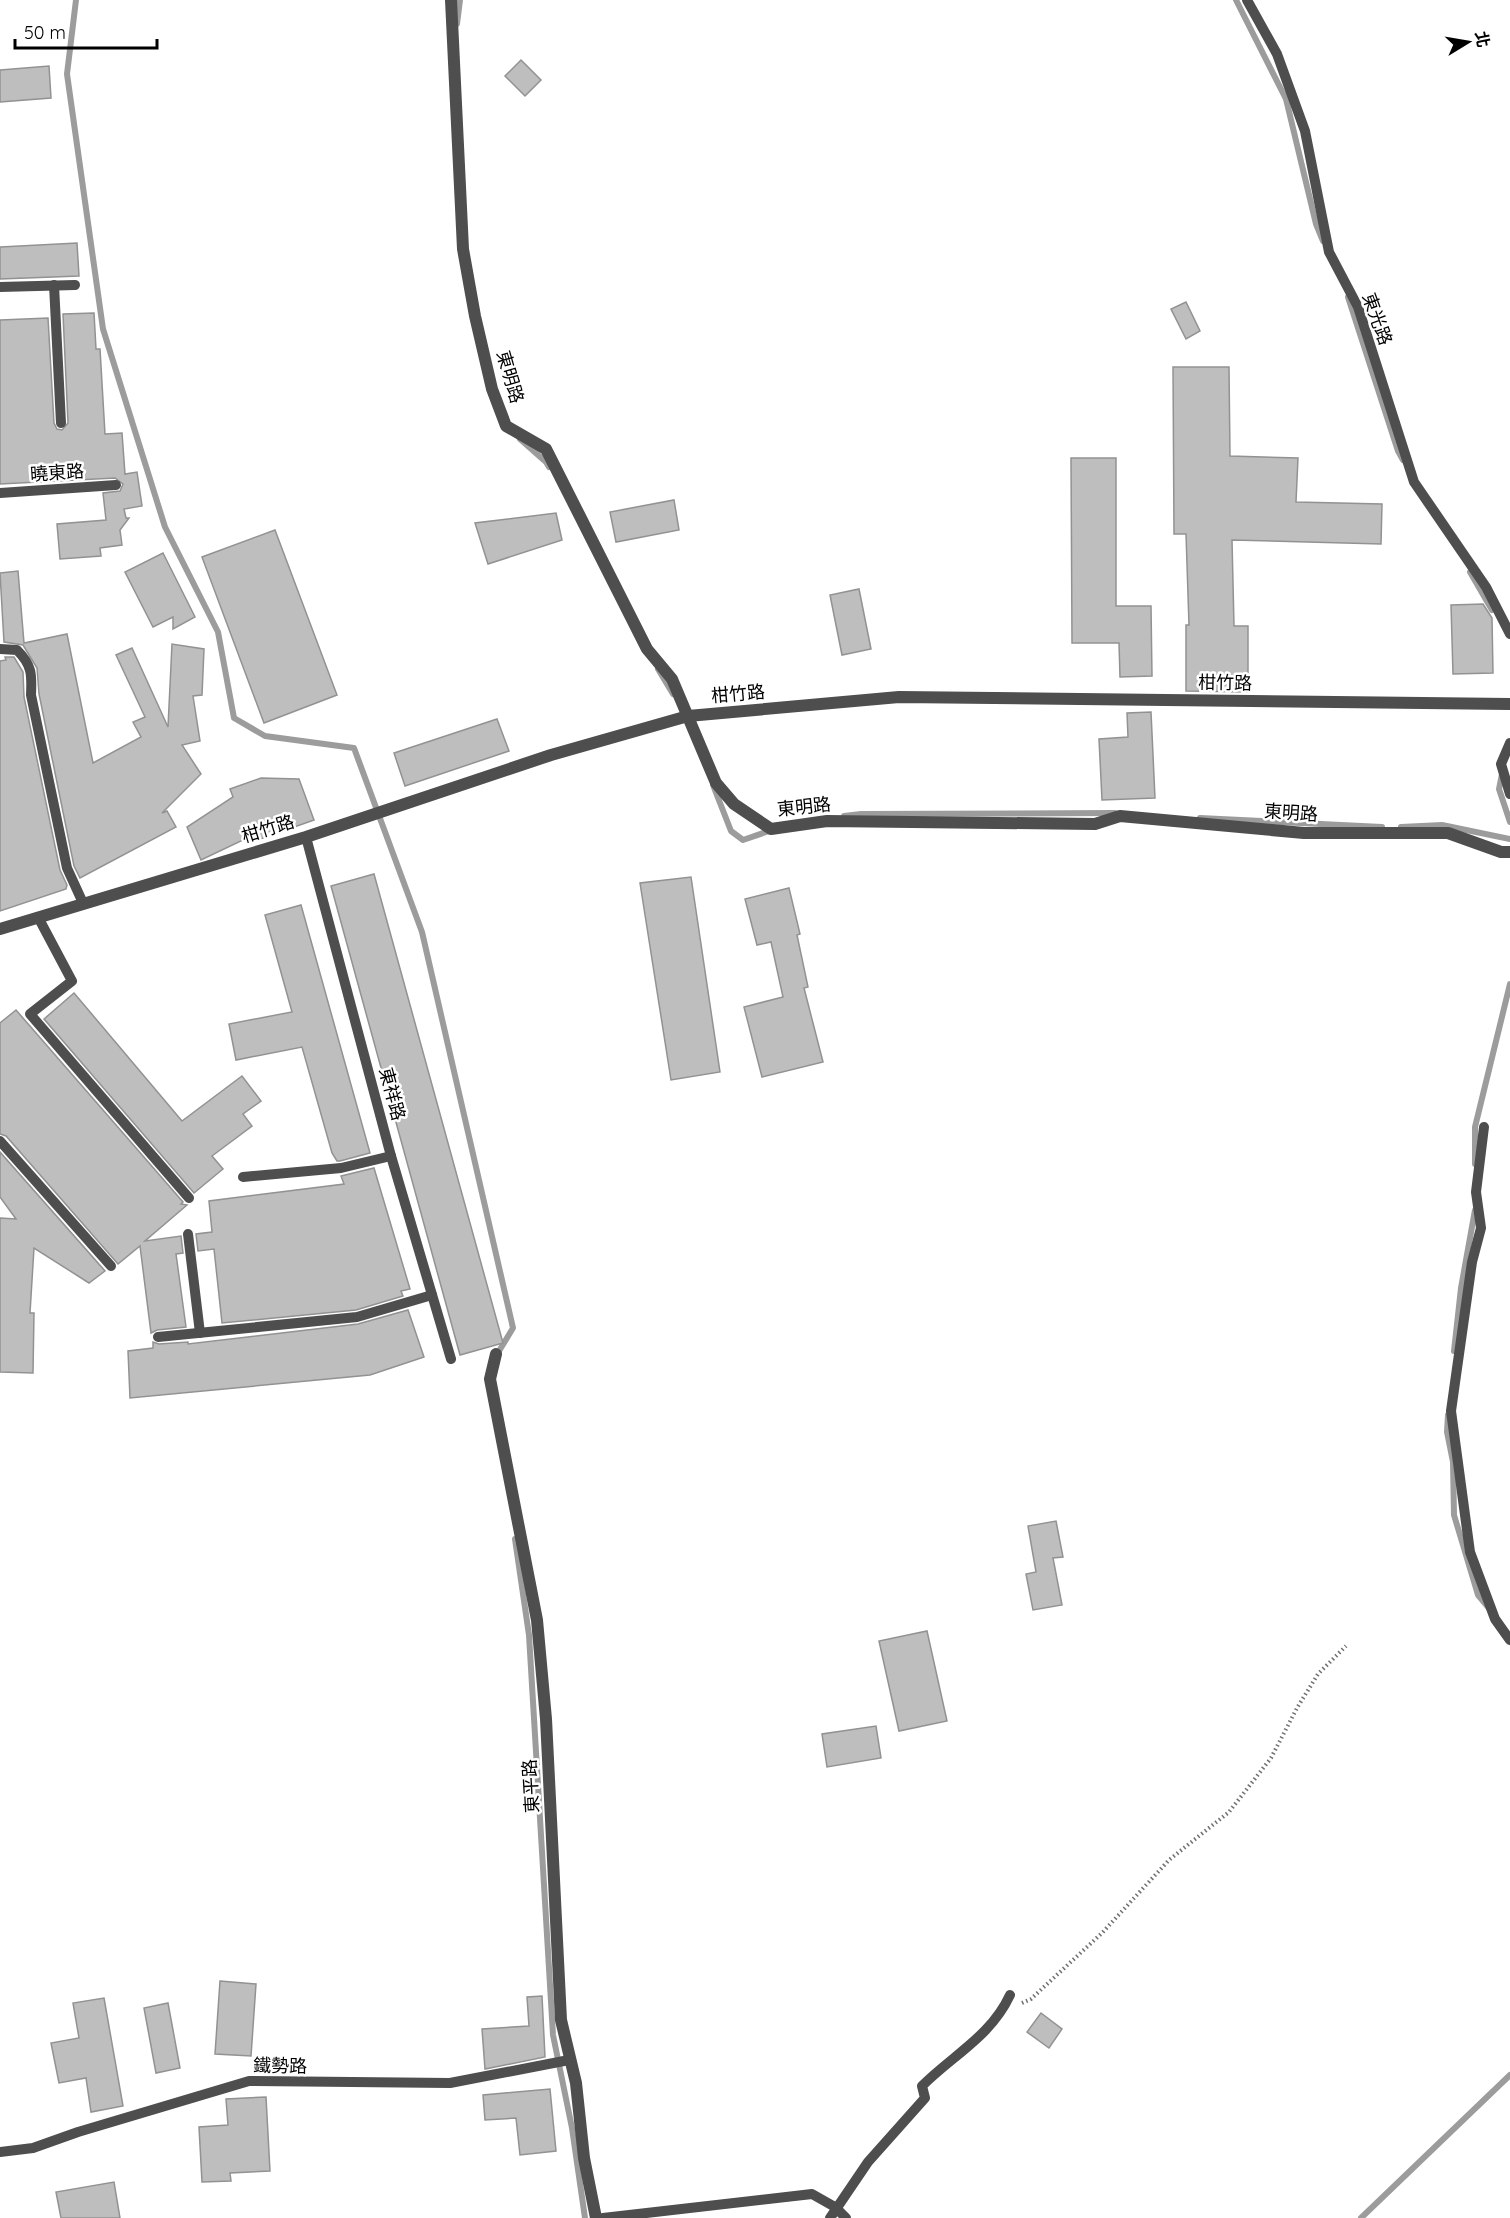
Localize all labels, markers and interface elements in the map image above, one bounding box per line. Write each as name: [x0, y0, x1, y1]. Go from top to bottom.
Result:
scale bar: [15, 12, 158, 50]
north arrow: [1438, 12, 1498, 72]
text: 50 m: [24, 21, 66, 44]
text: 北: [1471, 29, 1494, 49]
street label: 東光路: [1357, 290, 1398, 348]
street label: 東明路: [492, 348, 529, 406]
street label: 曉東路: [29, 459, 85, 486]
street label: 柑竹路: [1198, 671, 1252, 694]
street label: 柑竹路: [710, 680, 766, 707]
street label: 東明路: [776, 792, 832, 821]
street label: 東明路: [1263, 799, 1319, 826]
street label: 柑竹路: [239, 810, 297, 847]
street label: 東祥路: [374, 1065, 411, 1123]
street label: 東平路: [518, 1758, 543, 1814]
street label: 鐵勢路: [253, 2054, 307, 2077]

